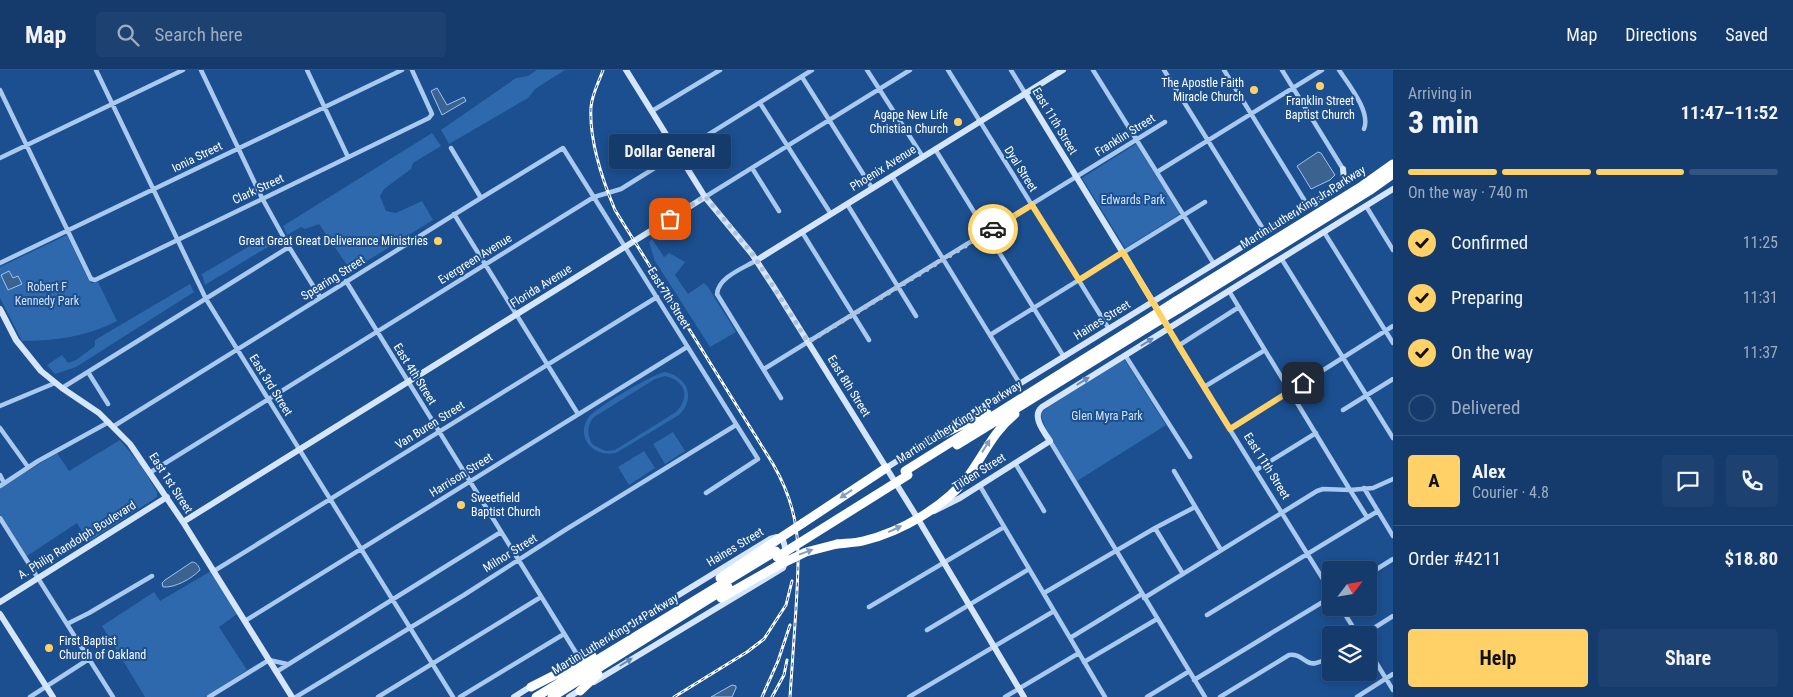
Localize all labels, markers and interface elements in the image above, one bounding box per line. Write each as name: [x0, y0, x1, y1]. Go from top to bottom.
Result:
search box: [96, 12, 446, 57]
text: Map: [25, 21, 66, 49]
icon: search: [114, 21, 142, 49]
text: Search here: [154, 23, 243, 46]
text: Map: [1566, 24, 1597, 45]
text: Directions: [1625, 24, 1697, 45]
text: Saved: [1725, 24, 1768, 45]
place label: The Apostle Faith Miracle Church: [1161, 76, 1244, 104]
marker: Franklin Street Baptist Church: [1314, 80, 1326, 92]
marker: The Apostle Faith Miracle Church: [1248, 84, 1260, 96]
text: Arriving in: [1408, 84, 1472, 103]
street label: East 11th Street: [1030, 85, 1081, 157]
place label: Franklin Street Baptist Church: [1285, 94, 1355, 122]
text: 11:47–11:52: [1680, 101, 1778, 124]
text: 3 min: [1408, 103, 1479, 141]
place label: Agape New Life Christian Church: [870, 108, 948, 136]
street label: Franklin Street: [1092, 111, 1158, 159]
marker: Agape New Life Christian Church: [952, 116, 964, 128]
callout: Dollar General: [609, 134, 731, 169]
street label: Ionia Street: [170, 139, 225, 175]
text: Dollar General: [625, 142, 715, 161]
street label: Phoenix Avenue: [847, 142, 919, 194]
street label: Dyal Street: [1002, 144, 1041, 195]
street label: Martin Luther King Jr. Parkway: [1238, 163, 1368, 251]
street label: Clark Street: [230, 171, 286, 207]
text: On the way · 740 m: [1408, 183, 1528, 202]
park label: Edwards Park: [1101, 193, 1166, 207]
pin: [649, 198, 691, 240]
courier: [968, 204, 1018, 254]
icon: bag: [656, 205, 684, 233]
icon: car: [979, 215, 1007, 243]
icon: check: [1408, 229, 1436, 257]
street label: Evergreen Avenue: [436, 231, 515, 287]
text: Confirmed: [1451, 231, 1528, 254]
text: 11:25: [1743, 233, 1778, 252]
place label: Great Great Great Deliverance Ministries: [239, 234, 428, 248]
marker: Great Great Great Deliverance Ministries: [432, 235, 444, 247]
street label: Spearing Street: [299, 253, 368, 303]
street label: Florida Avenue: [508, 261, 575, 310]
street label: East 7th Street: [645, 265, 694, 332]
park label: Robert F Kennedy Park: [15, 280, 80, 308]
icon: check: [1408, 284, 1436, 312]
text: Preparing: [1451, 286, 1523, 309]
text: 11:31: [1743, 288, 1778, 307]
street label: Haines Street: [1071, 297, 1133, 343]
one-way arrow: [1141, 337, 1154, 346]
icon: check: [1408, 339, 1436, 367]
street label: East 4th Street: [391, 341, 440, 408]
text: On the way: [1451, 341, 1533, 364]
text: 11:37: [1743, 343, 1778, 362]
street label: East 3rd Street: [247, 352, 296, 419]
street label: East 8th Street: [825, 353, 874, 420]
pin: [1282, 362, 1324, 404]
icon: home: [1289, 369, 1317, 397]
one-way arrow: [1077, 376, 1090, 386]
street label: Martin Luther King Jr. Parkway: [894, 378, 1024, 466]
text: Delivered: [1451, 396, 1520, 419]
street label: Van Buren Street: [393, 398, 468, 452]
park label: Glen Myra Park: [1071, 409, 1143, 423]
street label: East 11th Street: [1241, 430, 1293, 502]
one-way arrow: [982, 440, 991, 453]
street label: East 1st Street: [146, 450, 196, 516]
street label: Harrison Street: [427, 450, 495, 500]
street label: Tilden Street: [950, 450, 1009, 494]
button: chat: [1662, 455, 1714, 507]
button: phone: [1726, 455, 1778, 507]
text: Alex: [1472, 460, 1506, 483]
text: A: [1428, 469, 1440, 492]
text: Courier · 4.8: [1472, 483, 1549, 502]
one-way arrow: [839, 489, 852, 499]
place label: Sweetfield Baptist Church: [471, 491, 541, 519]
street label: A. Philip Randolph Boulevard: [15, 498, 139, 582]
marker: Sweetfield Baptist Church: [455, 499, 467, 511]
street label: Haines Street: [704, 524, 766, 569]
one-way arrow: [888, 525, 902, 533]
street label: Milnor Street: [480, 531, 540, 575]
text: Order #4211: [1408, 547, 1501, 570]
text: $18.80: [1724, 547, 1778, 570]
one-way arrow: [799, 548, 814, 556]
north arrow: [1322, 561, 1378, 616]
map controls: [1322, 561, 1377, 681]
street label: Martin Luther King Jr. Parkway: [549, 591, 681, 677]
button: layers: [1322, 626, 1377, 681]
button: Help: [1408, 629, 1588, 687]
button: Share: [1598, 629, 1778, 687]
place label: First Baptist Church of Oakland: [59, 634, 146, 662]
marker: First Baptist Church of Oakland: [43, 642, 55, 654]
one-way arrow: [619, 658, 632, 667]

